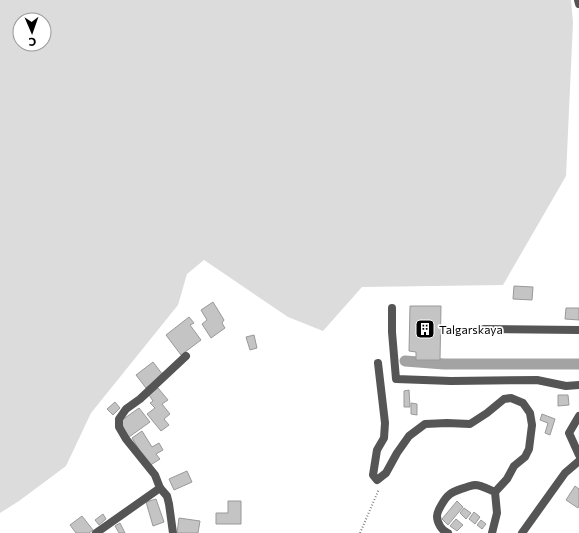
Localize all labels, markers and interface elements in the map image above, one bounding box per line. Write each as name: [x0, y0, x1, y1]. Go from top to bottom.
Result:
north arrow: [12, 12, 52, 52]
text: С: [28, 36, 36, 49]
building icon: Talgarskaya: [414, 318, 436, 340]
place label: Talgarskaya: [439, 322, 503, 336]

